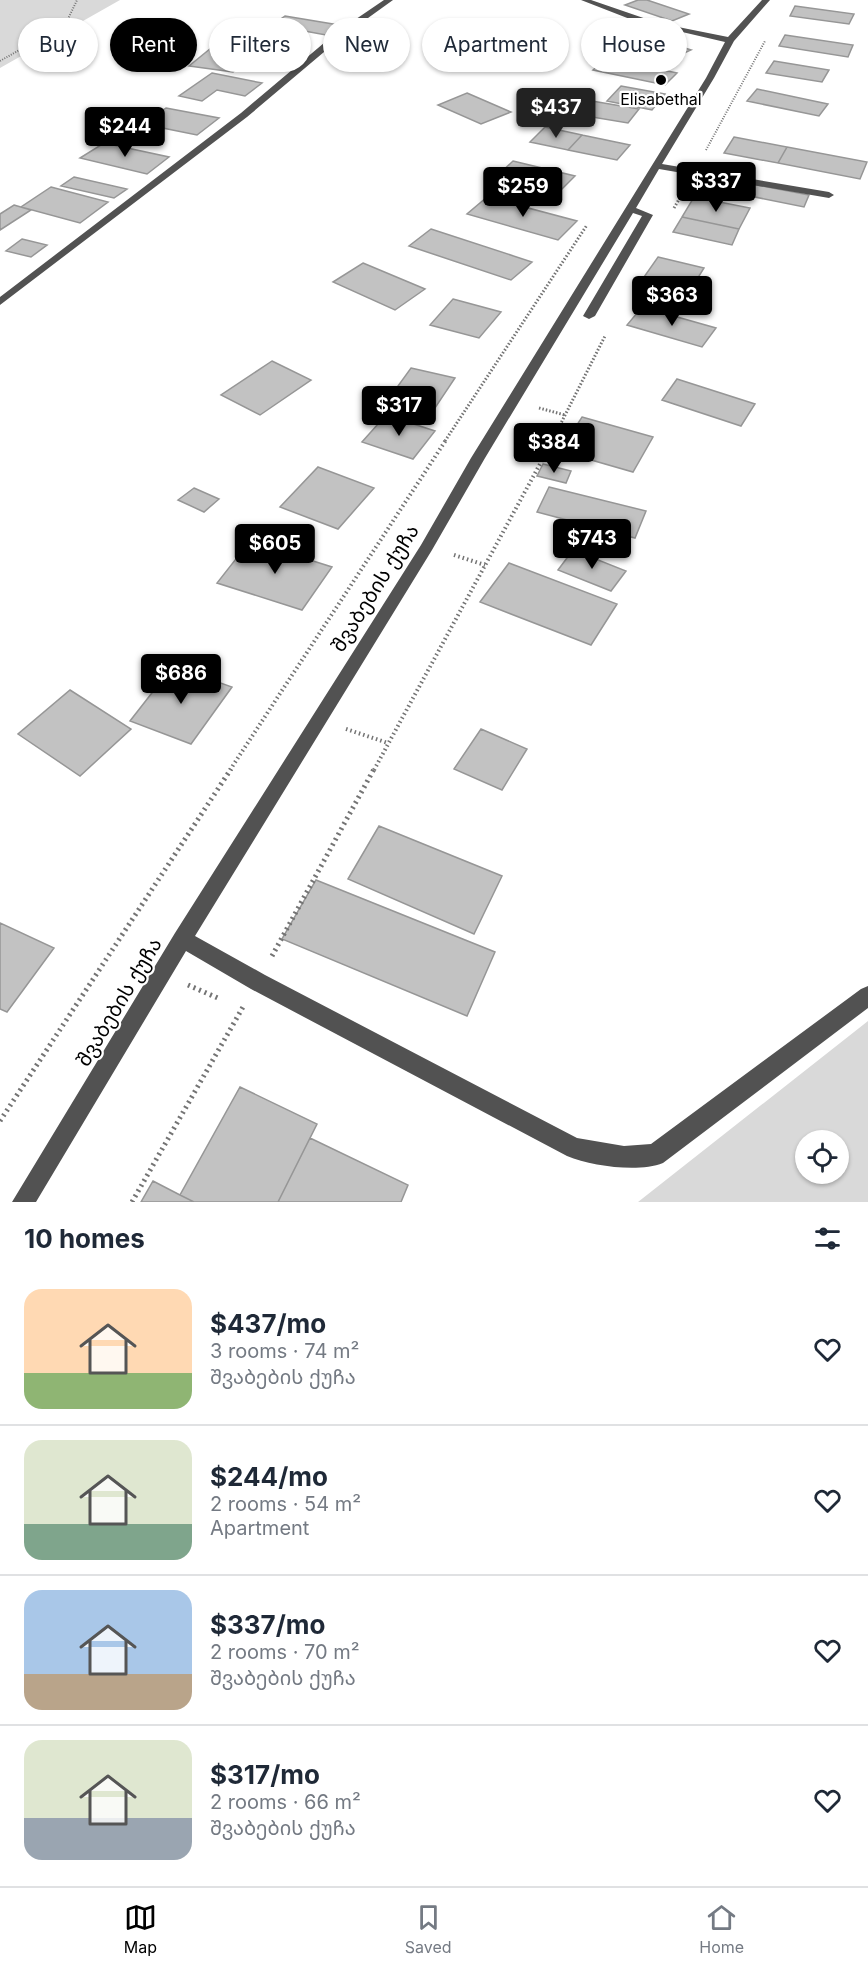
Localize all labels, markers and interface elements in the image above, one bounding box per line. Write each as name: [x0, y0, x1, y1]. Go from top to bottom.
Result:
chip: Buy: [18, 18, 98, 72]
chip: Rent: [110, 18, 197, 72]
chip: Filters: [209, 18, 311, 72]
chip: New: [323, 18, 410, 72]
chip: Apartment: [422, 18, 569, 72]
chip: House: [581, 18, 687, 72]
marker: Elisabethal: [654, 73, 668, 87]
pin: $437: [520, 88, 592, 139]
place label: Elisabethal: [620, 89, 702, 109]
text: $437: [530, 95, 582, 119]
pin: $244: [89, 107, 161, 158]
text: $244: [99, 114, 151, 138]
pin: $337: [680, 162, 752, 213]
pin: $259: [487, 167, 559, 218]
text: $337: [691, 169, 741, 193]
text: $259: [497, 174, 549, 198]
pin: $363: [636, 276, 708, 327]
text: $363: [646, 283, 698, 307]
pin: $317: [363, 386, 435, 437]
text: $317: [376, 393, 422, 417]
pin: $384: [518, 423, 590, 474]
text: $384: [528, 430, 580, 454]
pin: $743: [556, 519, 628, 570]
street label: შვაბების ქუჩა: [326, 520, 424, 656]
pin: $605: [239, 524, 311, 575]
text: $743: [567, 526, 617, 550]
text: $605: [249, 531, 301, 555]
pin: $686: [145, 654, 217, 705]
text: $686: [155, 661, 207, 685]
street label: შვაბების ქუჩა: [71, 933, 167, 1071]
map controls: [795, 1130, 849, 1184]
button: locate: [795, 1130, 849, 1184]
icon: filters: [811, 1222, 844, 1255]
text: 10 homes: [24, 1223, 145, 1254]
text: $437/mo: [210, 1308, 326, 1339]
icon: home: [72, 1313, 144, 1385]
icon: heart: [811, 1333, 844, 1366]
text: 3 rooms · 74 m²: [210, 1339, 359, 1363]
text: შვაბების ქუჩა: [210, 1365, 356, 1389]
text: $244/mo: [210, 1461, 328, 1492]
icon: home: [72, 1464, 144, 1536]
icon: heart: [811, 1484, 844, 1517]
text: 2 rooms · 54 m²: [210, 1492, 361, 1516]
text: Apartment: [210, 1516, 309, 1540]
text: $337/mo: [210, 1609, 325, 1640]
icon: home: [72, 1614, 144, 1686]
icon: heart: [811, 1634, 844, 1667]
text: 2 rooms · 70 m²: [210, 1640, 360, 1664]
text: შვაბების ქუჩა: [210, 1666, 356, 1690]
text: $317/mo: [210, 1759, 320, 1790]
icon: home: [72, 1764, 144, 1836]
icon: heart: [811, 1784, 844, 1817]
text: 2 rooms · 66 m²: [210, 1790, 361, 1814]
text: შვაბების ქუჩა: [210, 1816, 356, 1840]
tab: Map: [124, 1901, 157, 1957]
tab: Saved: [405, 1901, 452, 1957]
tab: Home: [699, 1901, 744, 1957]

